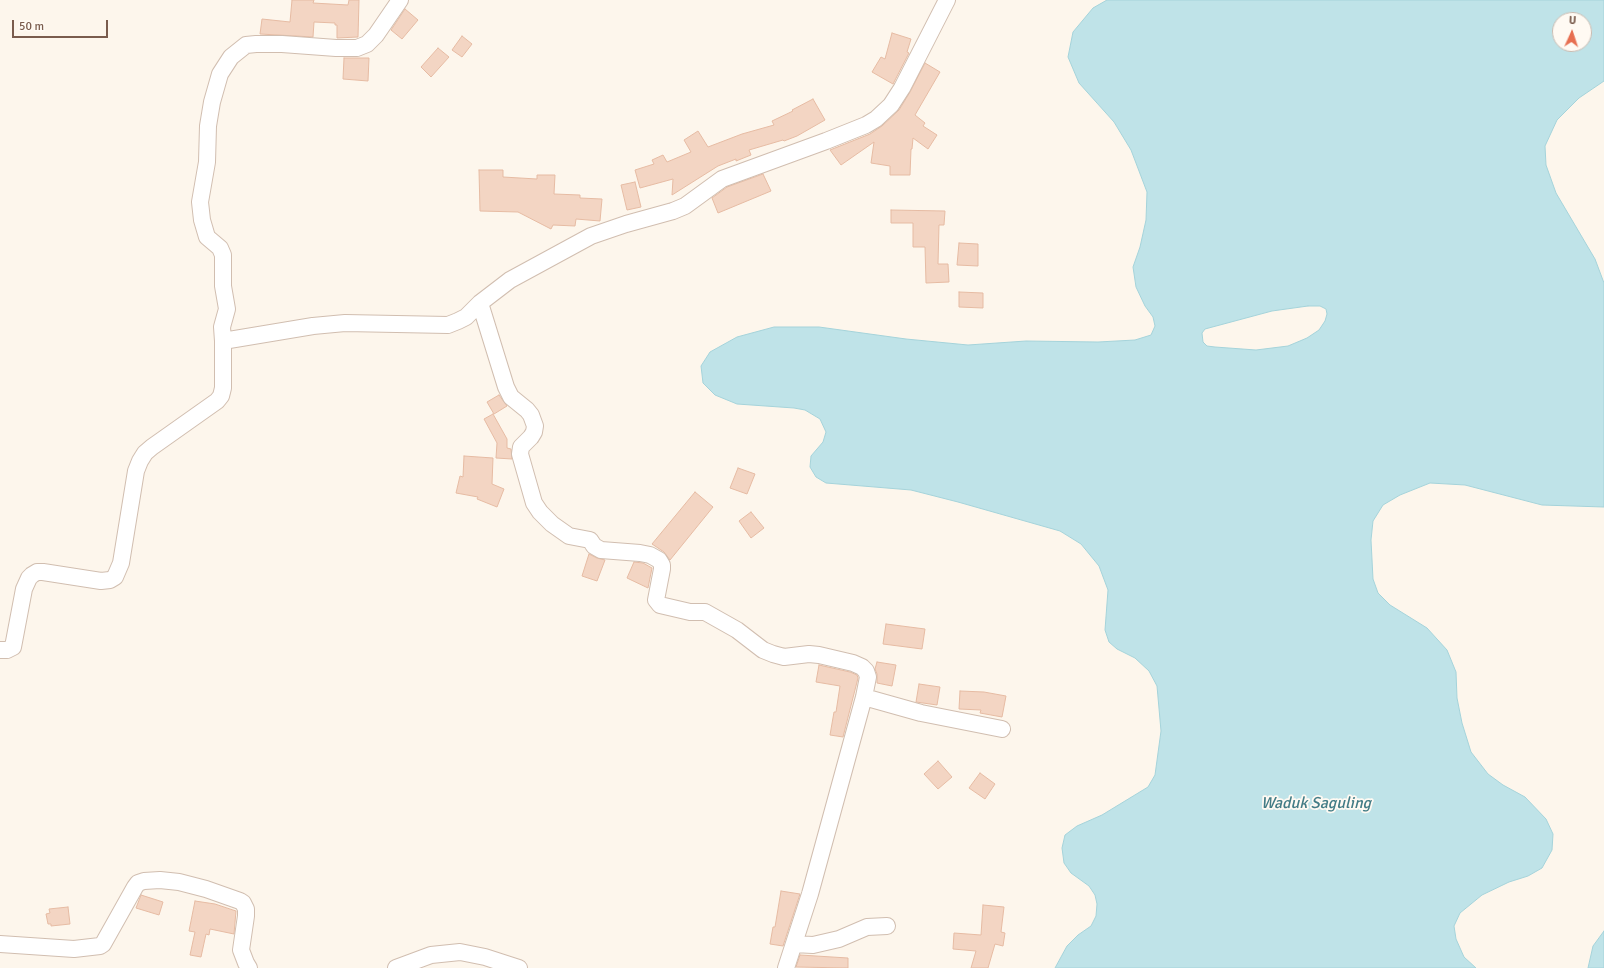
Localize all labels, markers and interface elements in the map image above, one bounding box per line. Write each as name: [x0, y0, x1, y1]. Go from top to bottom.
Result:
scale bar: [14, 12, 110, 38]
north arrow: [1552, 12, 1592, 52]
text: U: [1569, 14, 1577, 27]
text: 50 m: [19, 19, 44, 34]
water label: Waduk Saguling: [1261, 794, 1371, 814]

